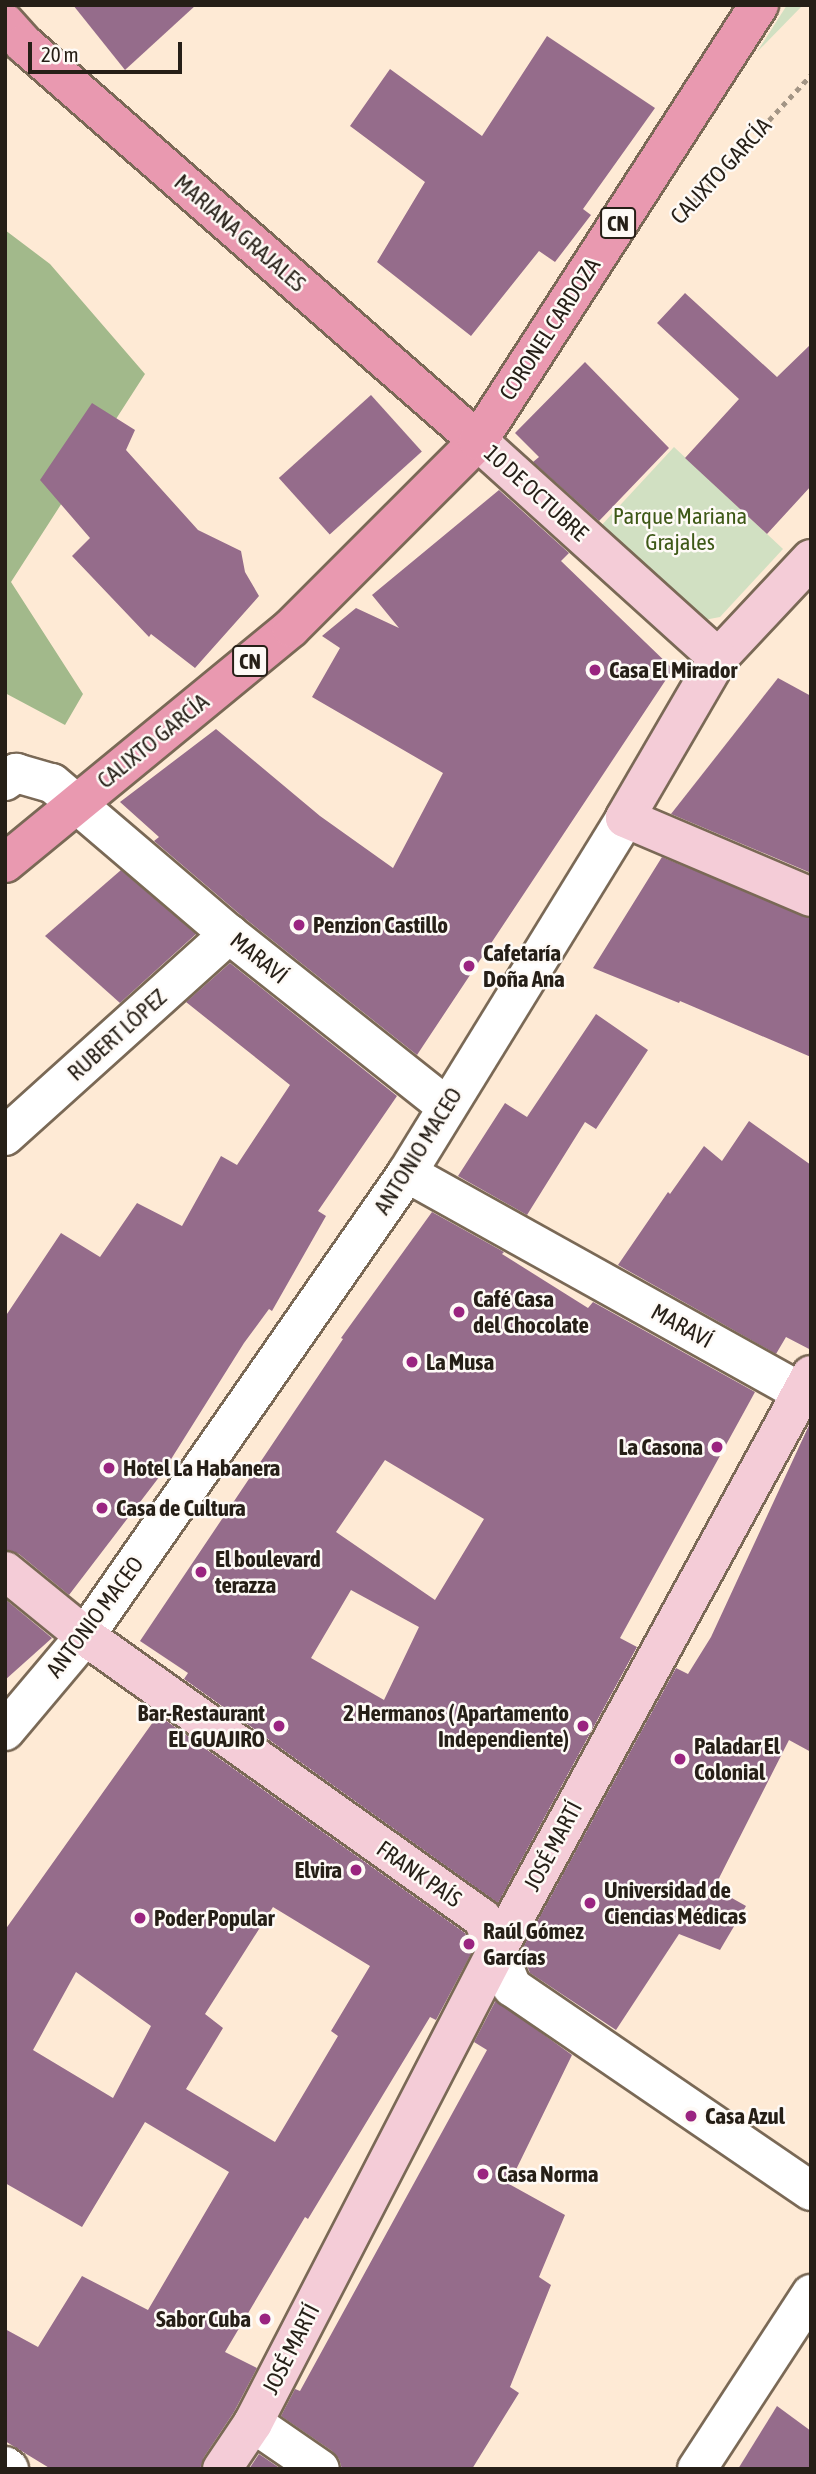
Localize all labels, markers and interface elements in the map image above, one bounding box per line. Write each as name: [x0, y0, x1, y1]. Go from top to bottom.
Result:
scale bar: [32, 28, 186, 72]
text: 20 m: [41, 42, 79, 66]
street label: CALIXTO GARCÍA: [665, 112, 777, 230]
street label: MARIANA GRAJALES: [169, 168, 311, 298]
road number: CN: [599, 206, 637, 241]
street label: CORONEL CARDOZA: [494, 253, 606, 405]
street label: 10 DE OCTUBRE: [478, 439, 594, 547]
park label: Parque Mariana Grajales: [613, 502, 747, 556]
road number: CN: [231, 644, 269, 678]
place label: Casa El Mirador: [609, 656, 737, 684]
marker: Casa El Mirador: [587, 662, 603, 678]
street label: CALIXTO GARCÍA: [92, 688, 214, 794]
place label: Penzion Castillo: [313, 911, 448, 939]
marker: Penzion Castillo: [291, 917, 307, 933]
street label: MARAVÍ: [225, 926, 293, 990]
place label: Cafetaría Doña Ana: [483, 939, 565, 993]
marker: Cafetaría Doña Ana: [461, 958, 477, 974]
street label: RUBERT LÓPEZ: [62, 983, 172, 1087]
street label: ANTONIO MACEO: [368, 1083, 468, 1219]
place label: Café Casa del Chocolate: [473, 1285, 589, 1339]
street label: MARAVÍ: [646, 1298, 718, 1354]
marker: Café Casa del Chocolate: [451, 1304, 467, 1320]
place label: La Musa: [426, 1348, 494, 1376]
marker: La Musa: [404, 1354, 420, 1370]
place label: La Casona: [618, 1433, 703, 1461]
marker: La Casona: [709, 1439, 725, 1455]
place label: Hotel La Habanera: [123, 1454, 280, 1482]
marker: Hotel La Habanera: [101, 1460, 117, 1476]
place label: Casa de Cultura: [116, 1494, 246, 1522]
marker: Casa de Cultura: [94, 1500, 110, 1516]
place label: El boulevard terazza: [215, 1545, 321, 1599]
street label: ANTONIO MACEO: [41, 1551, 149, 1683]
marker: El boulevard terazza: [193, 1564, 209, 1580]
place label: Bar-Restaurant EL GUAJIRO: [138, 1699, 265, 1753]
place label: 2 Hermanos ( Apartamento Independiente): [343, 1699, 569, 1753]
marker: Bar-Restaurant EL GUAJIRO: [271, 1718, 287, 1734]
marker: 2 Hermanos ( Apartamento Independiente): [575, 1718, 591, 1734]
place label: Paladar El Colonial: [694, 1732, 780, 1786]
marker: Paladar El Colonial: [672, 1751, 688, 1767]
street label: JOSÉ MARTÍ: [518, 1796, 588, 1896]
street label: FRANK PAÍS: [371, 1835, 467, 1913]
place label: Elvira: [295, 1856, 342, 1884]
marker: Elvira: [348, 1862, 364, 1878]
place label: Universidad de Ciencias Médicas: [604, 1876, 746, 1930]
marker: Universidad de Ciencias Médicas: [582, 1895, 598, 1911]
place label: Poder Popular: [154, 1904, 275, 1932]
marker: Poder Popular: [132, 1910, 148, 1926]
place label: Raúl Gómez Garcías: [483, 1917, 584, 1971]
marker: Raúl Gómez Garcías: [461, 1936, 477, 1952]
place label: Casa Azul: [705, 2102, 785, 2130]
marker: Casa Azul: [683, 2108, 699, 2124]
place label: Casa Norma: [497, 2160, 598, 2188]
marker: Casa Norma: [475, 2166, 491, 2182]
street label: JOSÉ MARTÍ: [257, 2299, 325, 2399]
place label: Sabor Cuba: [156, 2305, 251, 2333]
marker: Sabor Cuba: [257, 2311, 273, 2327]

